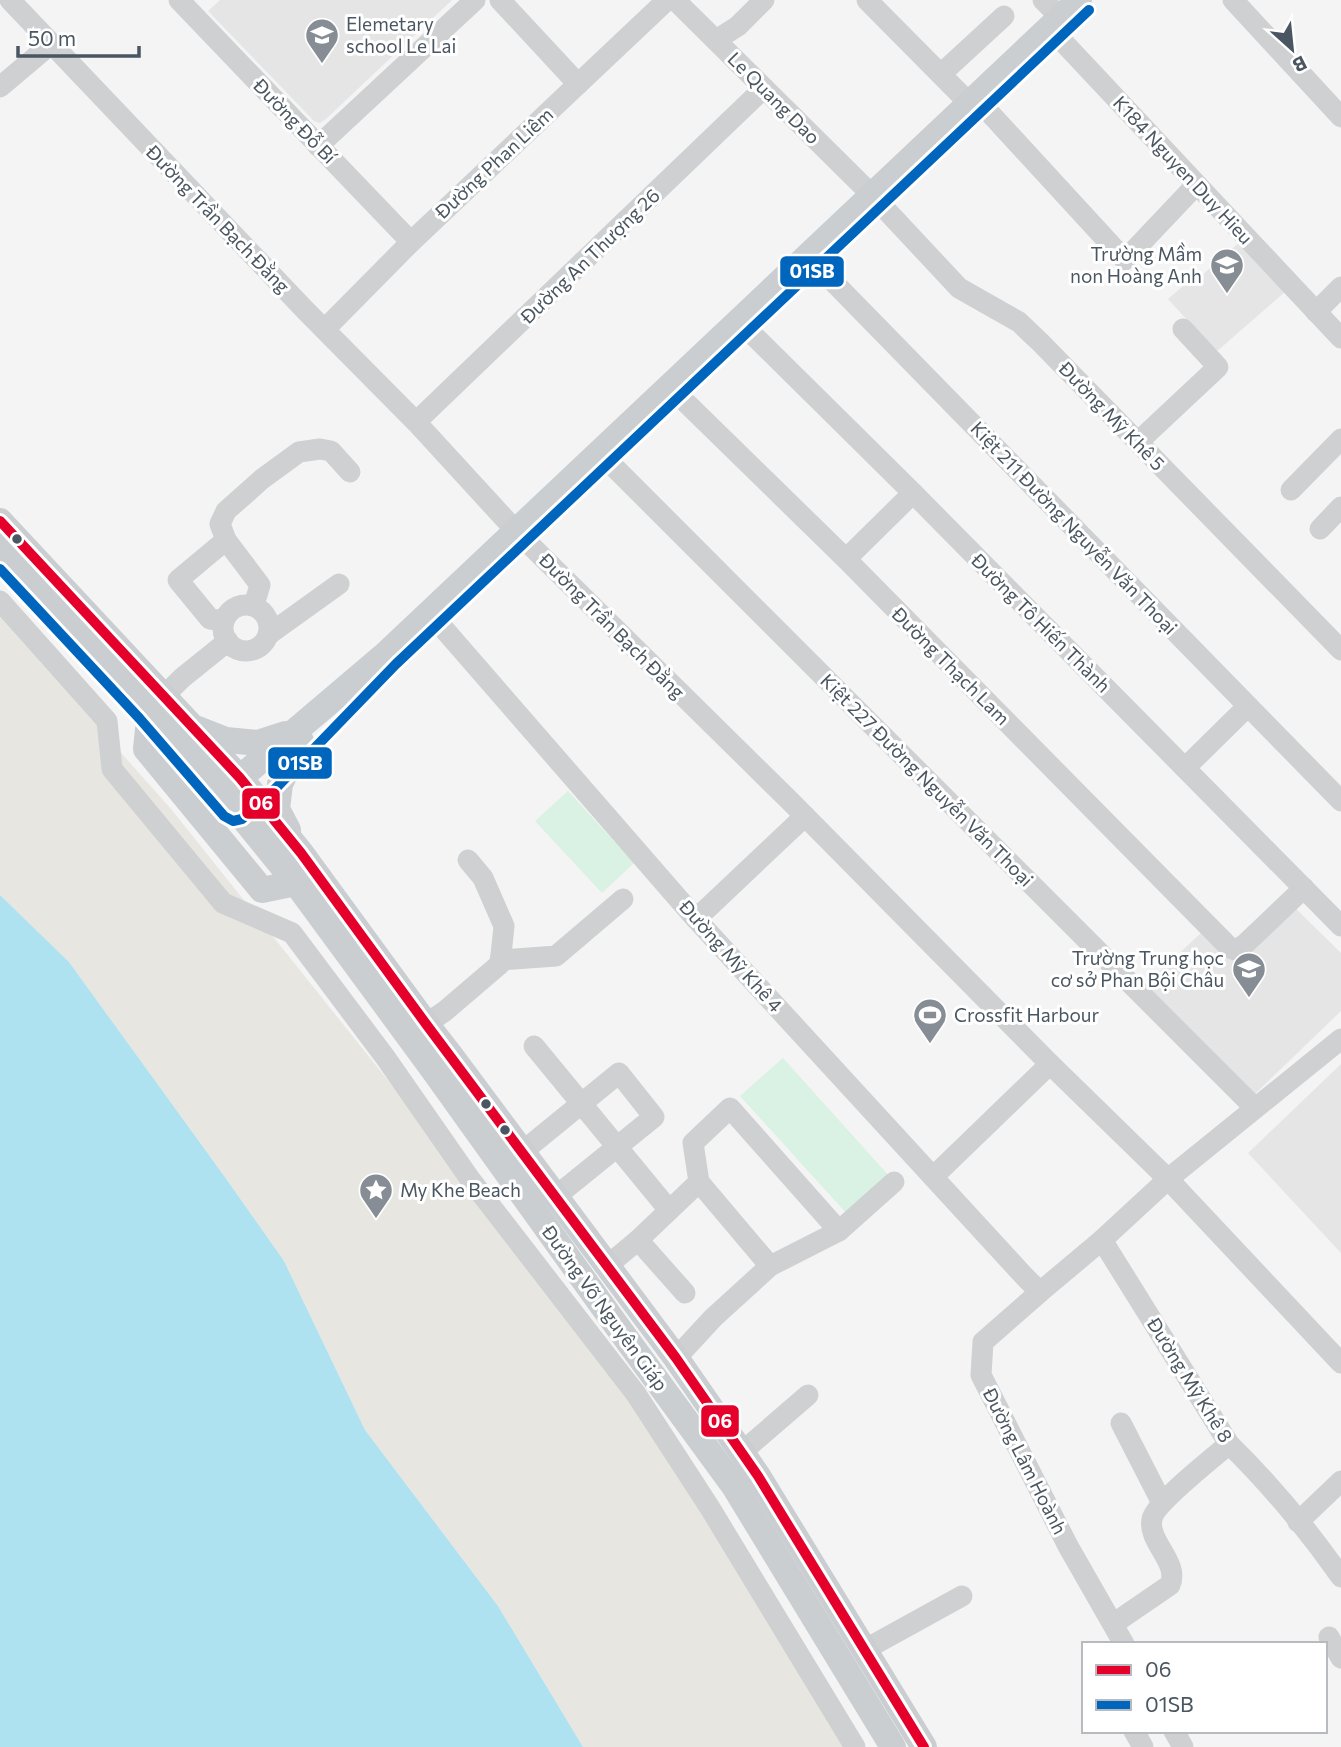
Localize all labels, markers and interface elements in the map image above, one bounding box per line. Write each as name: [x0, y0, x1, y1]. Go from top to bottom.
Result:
place label: Elemetary school Le Lai: [346, 12, 456, 57]
scale bar: [18, 14, 138, 58]
north arrow: [1257, 14, 1327, 84]
school or university icon: Elemetary school Le Lai: [303, 16, 341, 65]
text: 50 m: [28, 25, 76, 50]
street label: Le Quang Dao: [724, 47, 825, 148]
text: B: [1289, 51, 1311, 78]
street label: Đường Đỗ Bí: [249, 73, 342, 169]
street label: K184 Nguyen Duy Hieu: [1109, 91, 1258, 249]
street label: Đường Phan Liêm: [429, 102, 557, 224]
street label: Đường Trần Bạch Đằng: [141, 139, 295, 297]
street label: Đường An Thượng 26: [515, 183, 664, 329]
place label: Trường Mầm non Hoàng Anh: [1070, 242, 1202, 287]
school or university icon: Trường Mầm non Hoàng Anh: [1208, 246, 1246, 295]
line badge: 01SB: [779, 255, 845, 288]
text: 01SB: [789, 259, 835, 282]
street label: Đường Mỹ Khê 5: [1054, 356, 1170, 475]
street label: Kiệt 211 Đường Nguyễn Văn Thoại: [966, 416, 1182, 639]
unlabelled marker: [10, 532, 24, 546]
street label: Đường Trần Bạch Đằng: [534, 547, 690, 703]
street label: Đường Tô Hiến Thành: [966, 548, 1116, 697]
street label: Đường Thạch Lam: [887, 601, 1015, 729]
street label: Kiệt 227 Đường Nguyễn Văn Thoại: [816, 669, 1038, 891]
line badge: 01SB: [267, 746, 333, 780]
text: 01SB: [277, 751, 323, 774]
line badge: 06: [241, 787, 281, 820]
text: 06: [249, 791, 273, 814]
street label: Đường Mỹ Khê 4: [674, 894, 788, 1016]
place label: Trường Trung học cơ sở Phan Bội Châu: [1051, 946, 1224, 991]
school or university icon: Trường Trung học cơ sở Phan Bội Châu: [1230, 950, 1268, 999]
sports icon: Crossfit Harbour: [911, 996, 949, 1045]
place label: Crossfit Harbour: [954, 1003, 1099, 1026]
unlabelled marker: [479, 1097, 493, 1111]
unlabelled marker: [498, 1123, 512, 1137]
place icon: My Khe Beach: [357, 1171, 395, 1220]
place label: My Khe Beach: [400, 1178, 521, 1201]
street label: Đường Võ Nguyên Giáp: [537, 1220, 673, 1395]
street label: Đường Mỹ Khê 8: [1142, 1312, 1238, 1446]
street label: Đường Lâm Hoành: [978, 1383, 1072, 1538]
line badge: 06: [700, 1404, 740, 1438]
text: 06: [708, 1409, 732, 1432]
legend: [1082, 1642, 1327, 1733]
text: 06: [1145, 1656, 1171, 1681]
text: 01SB: [1145, 1691, 1194, 1716]

